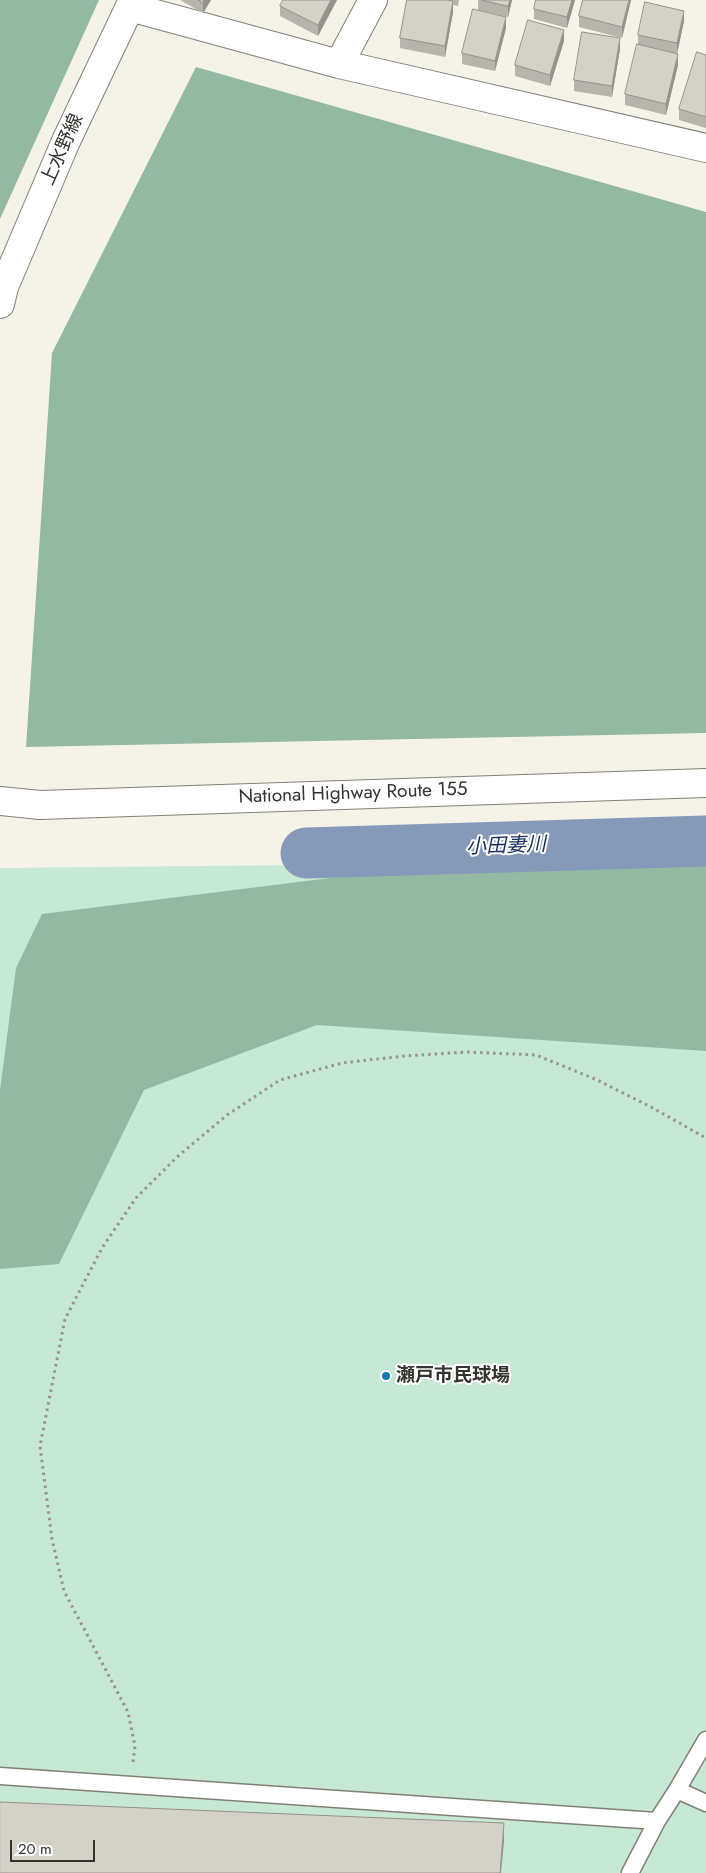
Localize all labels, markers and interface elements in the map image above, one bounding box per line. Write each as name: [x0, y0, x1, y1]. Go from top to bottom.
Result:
street label: 上水野線: [37, 111, 89, 189]
street label: National Highway Route 155: [238, 779, 468, 809]
water label: 小田妻川: [466, 834, 546, 860]
place label: 瀬戸市民球場: [396, 1365, 510, 1387]
marker: 瀬戸市民球場: [380, 1370, 392, 1382]
scale bar: [12, 1830, 98, 1862]
text: 20 m: [18, 1838, 52, 1860]

